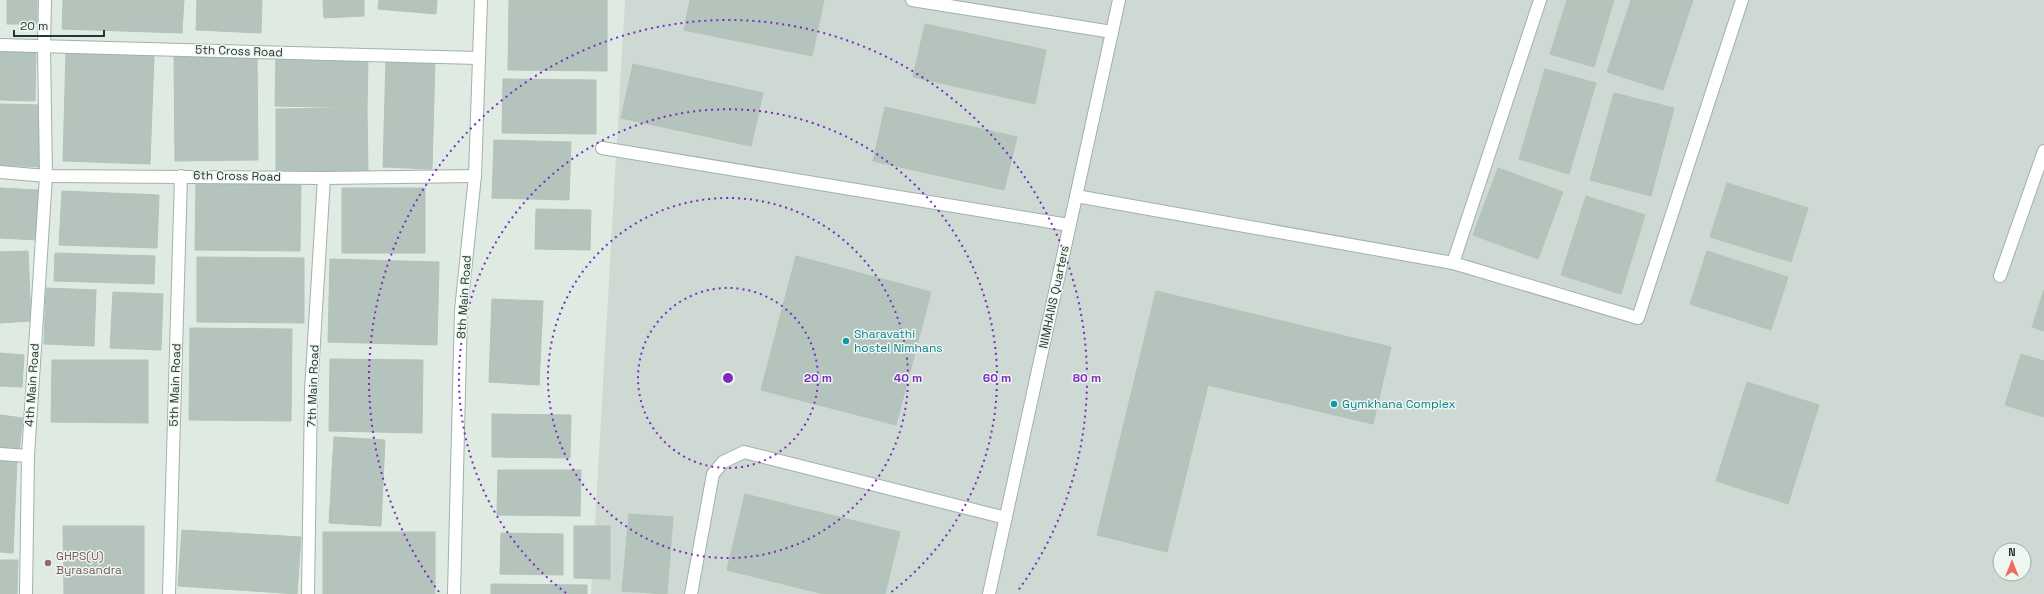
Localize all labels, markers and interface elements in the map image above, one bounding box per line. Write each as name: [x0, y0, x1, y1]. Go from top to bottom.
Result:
scale bar: [14, 12, 104, 38]
text: 20 m: [20, 18, 48, 34]
street label: 5th Cross Road: [195, 41, 283, 61]
street label: 6th Cross Road: [193, 167, 281, 185]
street label: NIMHANS Quarters: [1035, 244, 1073, 350]
street label: 8th Main Road: [453, 255, 475, 339]
place label: Sharavathi hostel Nimhans: [854, 326, 943, 356]
marker: Sharavathi hostel Nimhans: [841, 336, 851, 346]
street label: 4th Main Road: [21, 343, 43, 427]
street label: 5th Main Road: [166, 343, 184, 427]
street label: 7th Main Road: [304, 344, 322, 428]
text: 20 m: [804, 370, 832, 386]
text: 40 m: [894, 370, 922, 386]
text: 60 m: [983, 370, 1011, 386]
text: 80 m: [1073, 370, 1101, 386]
centre of rings: [721, 371, 735, 385]
place label: Gymkhana Complex: [1342, 396, 1456, 412]
marker: Gymkhana Complex: [1329, 399, 1339, 409]
north arrow: [1992, 542, 2032, 582]
text: N: [2008, 545, 2016, 559]
place label: GHPS(U) Byrasandra: [56, 548, 122, 578]
marker: GHPS(U) Byrasandra: [43, 558, 53, 568]

